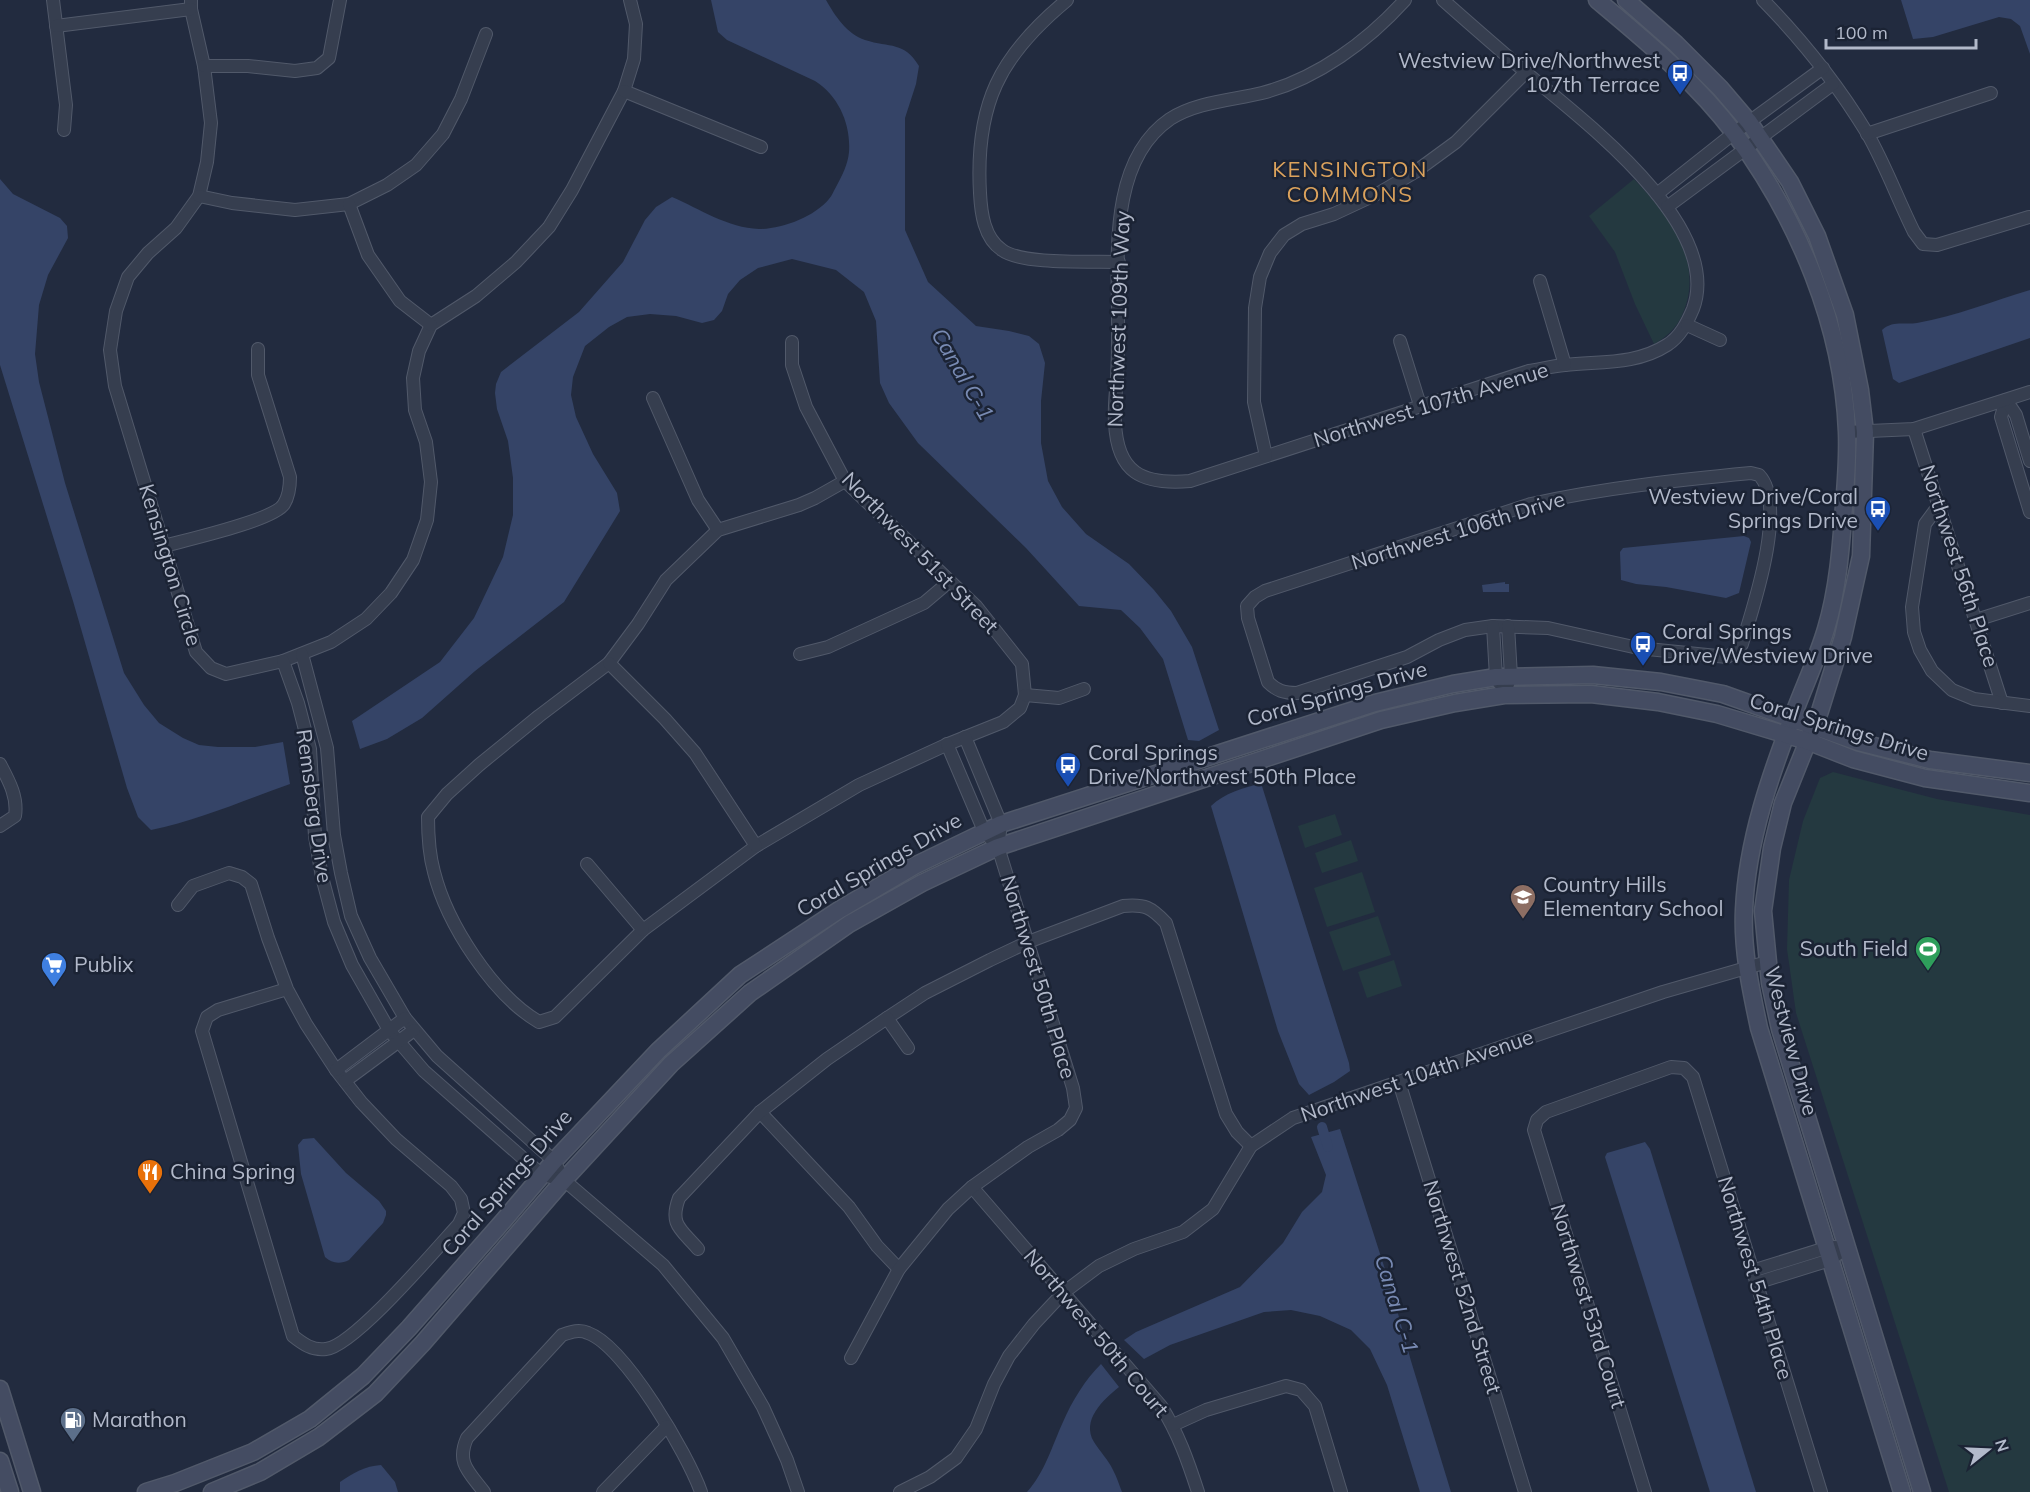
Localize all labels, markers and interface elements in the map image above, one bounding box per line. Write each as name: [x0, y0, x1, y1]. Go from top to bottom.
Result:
scale bar: [1826, 12, 1976, 50]
text: 100 m: [1835, 21, 1888, 44]
place label: Westview Drive/Northwest 107th Terrace: [1398, 47, 1660, 97]
bus stop icon: Westview Drive/Northwest 107th Terrace: [1665, 58, 1695, 96]
district label: KENSINGTON COMMONS: [1272, 155, 1428, 208]
street label: Northwest 109th Way: [1101, 210, 1135, 428]
water label: Canal C-1: [925, 323, 1001, 425]
street label: Northwest 107th Avenue: [1310, 356, 1551, 452]
street label: Northwest 56th Place: [1915, 461, 2005, 670]
street label: Northwest 51st Street: [837, 466, 1005, 638]
street label: Kensington Circle: [134, 481, 208, 649]
place label: Westview Drive/Coral Springs Drive: [1648, 483, 1858, 533]
street label: Northwest 106th Drive: [1348, 485, 1568, 575]
bus stop icon: Westview Drive/Coral Springs Drive: [1863, 494, 1893, 532]
place label: Coral Springs Drive/Westview Drive: [1662, 618, 1873, 668]
bus stop icon: Coral Springs Drive/Westview Drive: [1628, 629, 1658, 667]
street label: Coral Springs Drive: [1244, 655, 1430, 731]
street label: Coral Springs Drive: [1746, 686, 1932, 766]
street label: Remsberg Drive: [291, 727, 339, 884]
place label: Coral Springs Drive/Northwest 50th Place: [1088, 739, 1356, 789]
bus stop icon: Coral Springs Drive/Northwest 50th Place: [1053, 750, 1083, 788]
street label: Coral Springs Drive: [791, 806, 966, 922]
place label: Country Hills Elementary School: [1543, 871, 1724, 921]
street label: Northwest 50th Place: [996, 872, 1082, 1082]
school or university icon: Country Hills Elementary School: [1508, 882, 1538, 920]
sports icon: South Field: [1913, 934, 1943, 972]
place label: South Field: [1800, 935, 1908, 961]
supermarket icon: Publix: [39, 950, 69, 988]
place label: Publix: [74, 951, 133, 977]
street label: Westview Drive: [1760, 963, 1824, 1118]
street label: Northwest 104th Avenue: [1297, 1023, 1536, 1127]
street label: Coral Springs Drive: [435, 1104, 577, 1261]
restaurant icon: China Spring: [135, 1157, 165, 1195]
place label: China Spring: [170, 1158, 295, 1184]
street label: Northwest 54th Place: [1713, 1173, 1799, 1383]
street label: Northwest 52nd Street: [1418, 1177, 1508, 1397]
street label: Northwest 53rd Court: [1546, 1200, 1632, 1411]
street label: Northwest 50th Court: [1019, 1243, 1175, 1422]
water label: Canal C-1: [1369, 1251, 1425, 1357]
fuel station icon: Marathon: [58, 1405, 88, 1443]
place label: Marathon: [92, 1406, 187, 1432]
north arrow: [1958, 1420, 2018, 1480]
text: N: [1991, 1437, 2014, 1454]

